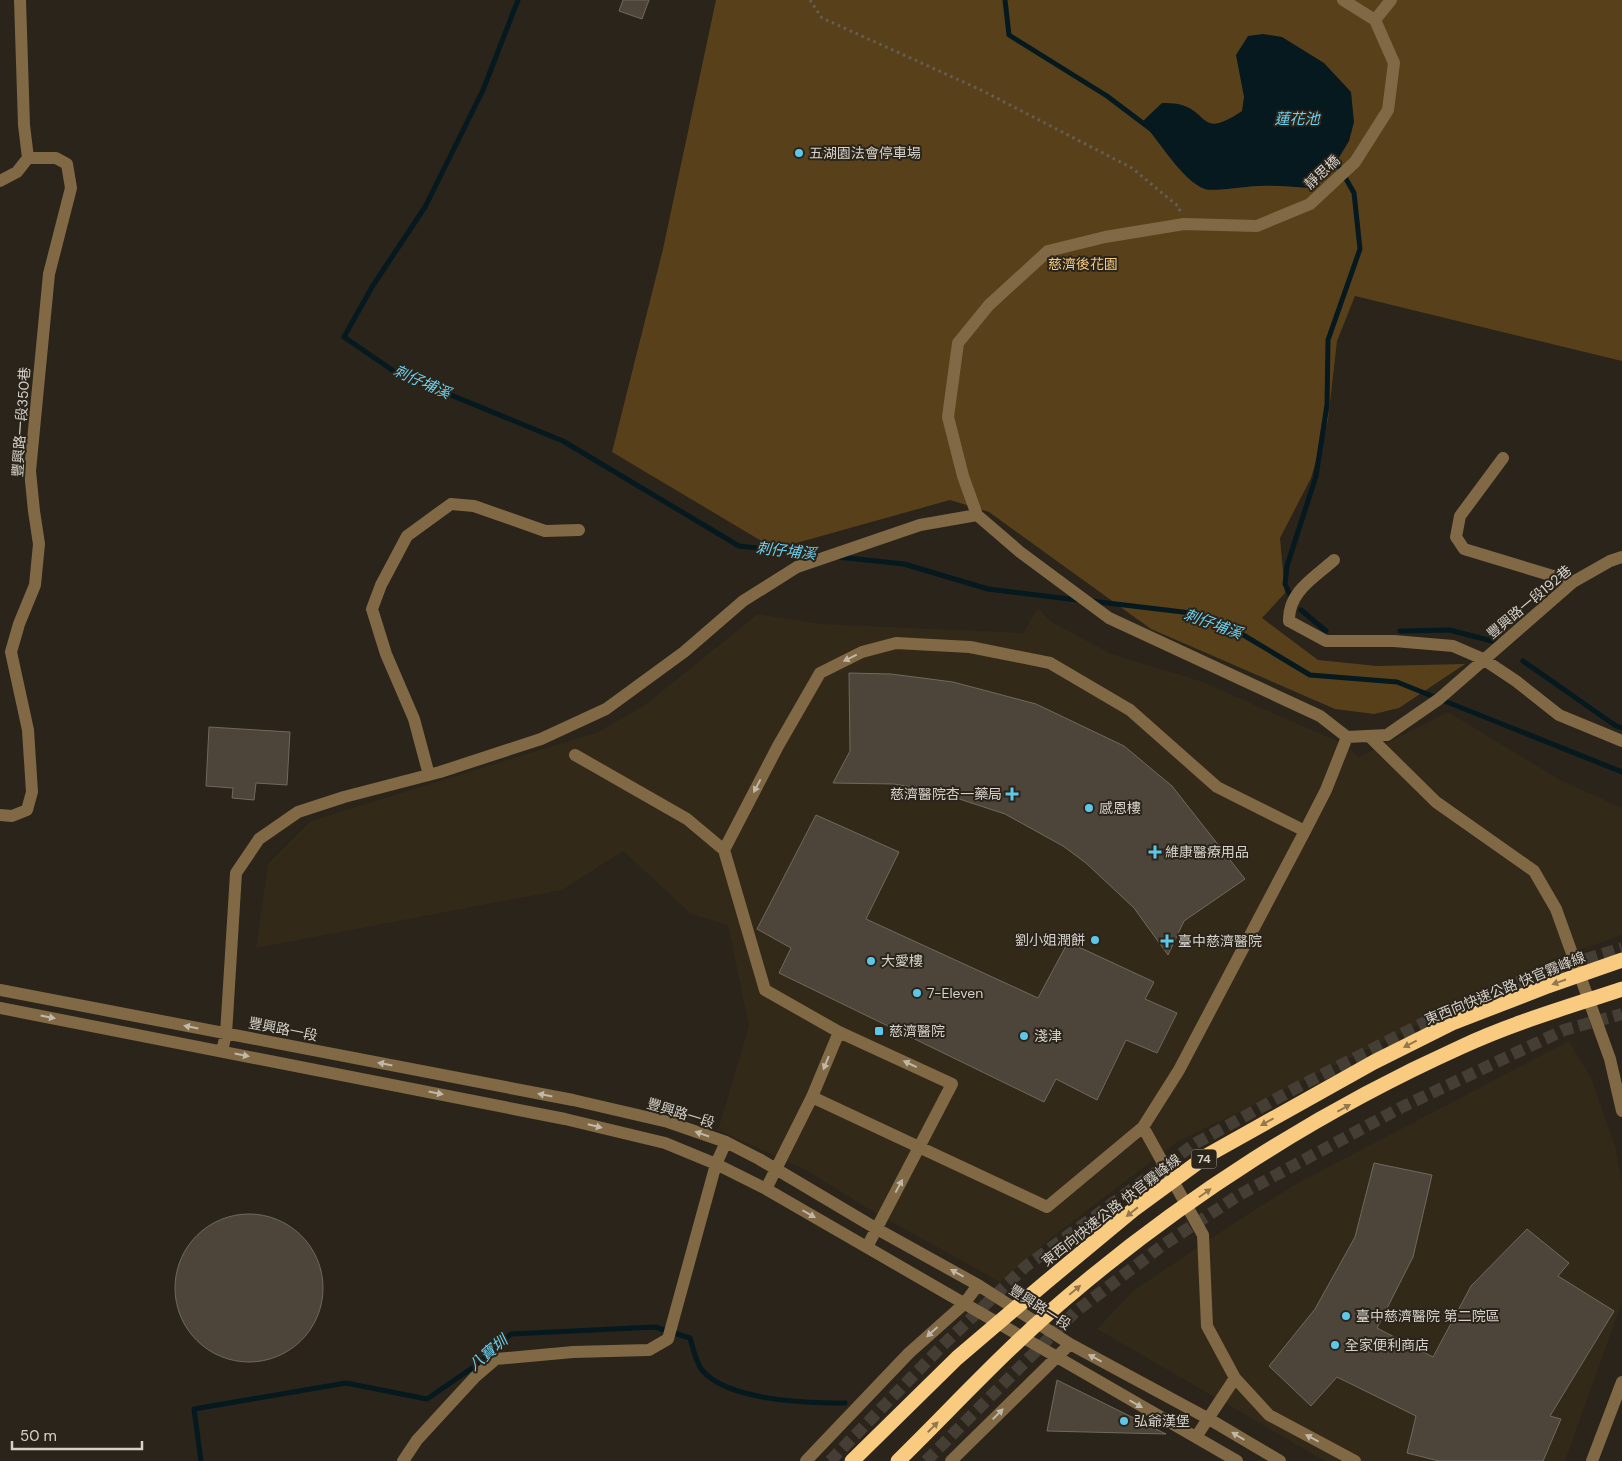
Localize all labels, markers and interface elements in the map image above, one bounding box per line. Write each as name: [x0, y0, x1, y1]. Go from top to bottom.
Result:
water label: 蓮花池: [1274, 109, 1321, 129]
place label: 五湖園法會停車場: [809, 144, 921, 162]
marker: 五湖園法會停車場: [793, 147, 805, 159]
street label: 靜思橋: [1301, 151, 1343, 193]
park label: 慈濟後花園: [1048, 255, 1118, 273]
water label: 刺仔埔溪: [391, 361, 455, 404]
street label: 豐興路一段350巷: [8, 366, 34, 478]
water label: 刺仔埔溪: [755, 538, 819, 564]
street label: 豐興路一段192巷: [1483, 561, 1575, 643]
water label: 刺仔埔溪: [1181, 604, 1246, 644]
one-way arrow: [842, 654, 857, 662]
one-way arrow: [753, 779, 761, 793]
place label: 慈濟醫院杏一藥局: [890, 785, 1002, 803]
marker: 慈濟醫院杏一藥局: [1006, 788, 1018, 800]
place label: 感恩樓: [1099, 799, 1141, 817]
marker: 感恩樓: [1083, 802, 1095, 814]
place label: 維康醫療用品: [1165, 843, 1249, 861]
marker: 維康醫療用品: [1149, 846, 1161, 858]
place label: 劉小姐潤餅: [1015, 931, 1085, 949]
place label: 臺中慈濟醫院: [1178, 932, 1262, 950]
marker: 劉小姐潤餅: [1089, 934, 1101, 946]
marker: 臺中慈濟醫院: [1160, 934, 1174, 948]
street label: 東西向快速公路 快官霧峰線: [1422, 947, 1588, 1029]
place label: 大愛樓: [881, 952, 923, 970]
marker: 大愛樓: [865, 955, 877, 967]
one-way arrow: [1552, 979, 1567, 986]
place label: 7-Eleven: [927, 984, 983, 1002]
marker: 7-Eleven: [911, 987, 923, 999]
street label: 豐興路一段: [247, 1013, 319, 1045]
one-way arrow: [40, 1014, 56, 1022]
place label: 慈濟醫院: [889, 1022, 945, 1040]
one-way arrow: [184, 1023, 199, 1031]
marker: 慈濟醫院: [873, 1025, 885, 1037]
place label: 淺津: [1034, 1027, 1062, 1045]
marker: 淺津: [1018, 1030, 1030, 1042]
one-way arrow: [1402, 1040, 1417, 1049]
one-way arrow: [234, 1051, 250, 1059]
one-way arrow: [822, 1056, 830, 1071]
one-way arrow: [377, 1059, 393, 1067]
one-way arrow: [903, 1059, 917, 1067]
one-way arrow: [428, 1089, 443, 1097]
one-way arrow: [536, 1090, 552, 1098]
street label: 豐興路一段: [645, 1094, 717, 1132]
one-way arrow: [1337, 1103, 1350, 1112]
one-way arrow: [1260, 1118, 1274, 1127]
one-way arrow: [587, 1122, 602, 1130]
one-way arrow: [695, 1130, 710, 1137]
street label: 東西向快速公路 快官霧峰線: [1038, 1150, 1184, 1270]
road number: 74: [1192, 1150, 1216, 1168]
one-way arrow: [895, 1179, 903, 1193]
one-way arrow: [1199, 1188, 1212, 1198]
one-way arrow: [1126, 1206, 1139, 1217]
one-way arrow: [802, 1209, 815, 1218]
one-way arrow: [949, 1269, 964, 1277]
street label: 豐興路一段: [1006, 1280, 1074, 1334]
one-way arrow: [1069, 1285, 1082, 1296]
place label: 臺中慈濟醫院 第二院區: [1356, 1307, 1500, 1325]
marker: 臺中慈濟醫院 第二院區: [1340, 1310, 1352, 1322]
one-way arrow: [927, 1326, 939, 1338]
water label: 八寶圳: [464, 1330, 513, 1375]
place label: 全家便利商店: [1345, 1336, 1429, 1354]
marker: 全家便利商店: [1329, 1339, 1341, 1351]
one-way arrow: [1089, 1353, 1102, 1362]
one-way arrow: [1130, 1399, 1143, 1408]
one-way arrow: [992, 1409, 1004, 1421]
place label: 弘爺漢堡: [1134, 1412, 1190, 1430]
marker: 弘爺漢堡: [1118, 1415, 1130, 1427]
scale bar: [12, 1418, 142, 1450]
one-way arrow: [927, 1421, 939, 1433]
text: 50 m: [20, 1426, 57, 1446]
one-way arrow: [1231, 1432, 1244, 1441]
one-way arrow: [1305, 1434, 1320, 1442]

